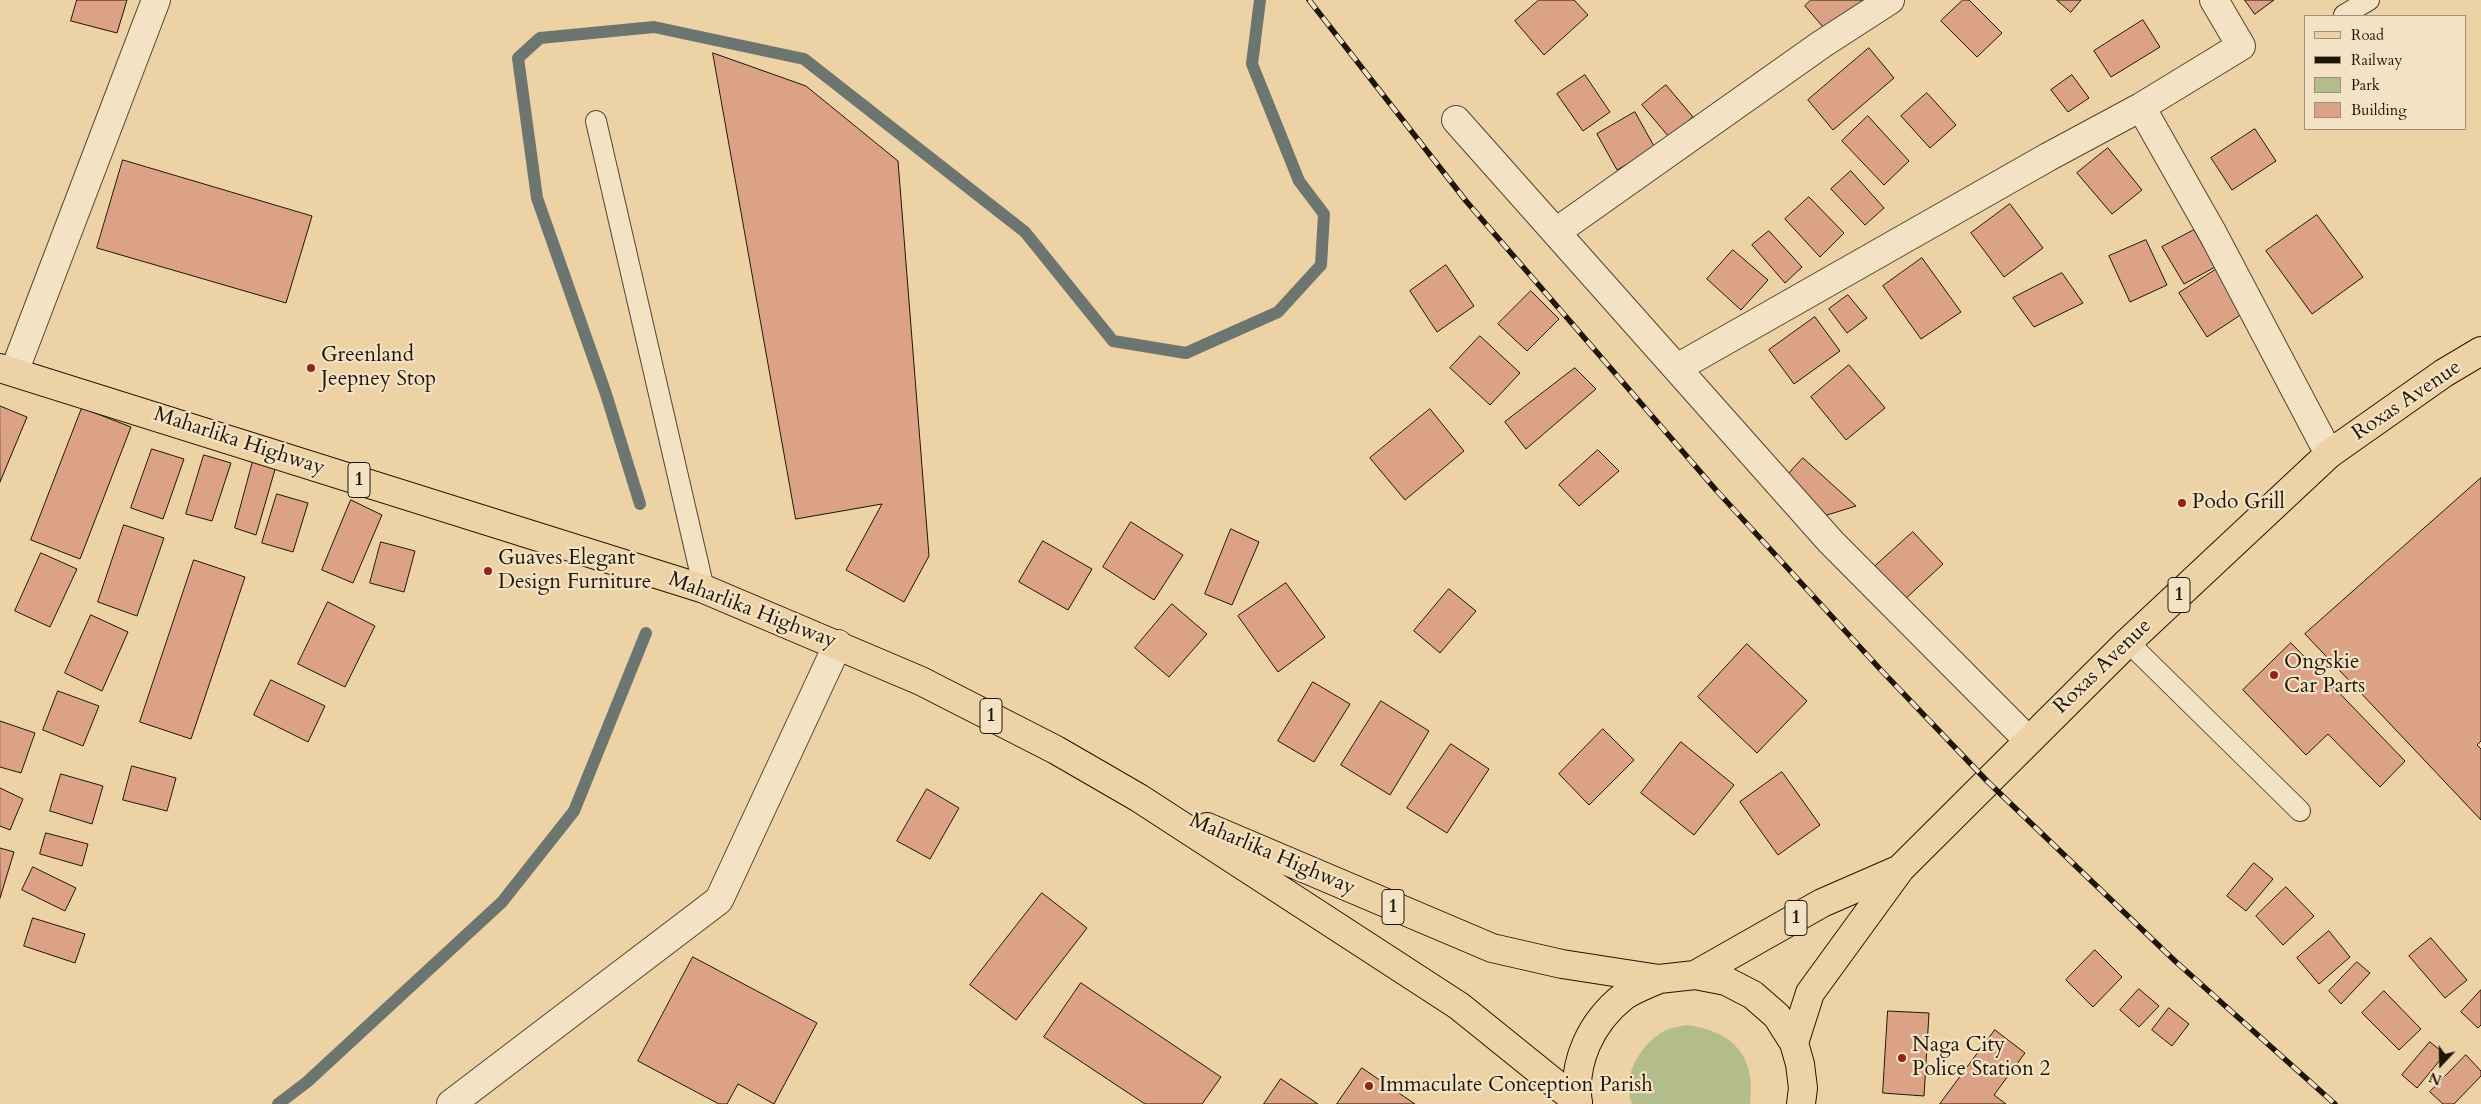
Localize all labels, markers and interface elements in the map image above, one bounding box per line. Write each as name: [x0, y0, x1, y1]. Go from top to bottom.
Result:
legend: [2304, 15, 2466, 130]
text: Road: [2351, 25, 2384, 45]
text: Railway: [2351, 50, 2402, 70]
text: Park: [2351, 75, 2380, 95]
text: Building: [2351, 100, 2407, 120]
place label: Greenland Jeepney Stop: [321, 343, 436, 393]
street label: Roxas Avenue: [2348, 355, 2466, 447]
marker: Greenland Jeepney Stop: [305, 362, 317, 374]
street label: Maharlika Highway: [150, 403, 328, 481]
road number: 1: [348, 462, 370, 498]
place label: Podo Grill: [2192, 490, 2285, 516]
marker: Podo Grill: [2176, 497, 2188, 509]
place label: Guaves Elegant Design Furniture: [498, 546, 651, 596]
marker: Guaves Elegant Design Furniture: [482, 565, 494, 577]
street label: Maharlika Highway: [664, 567, 840, 655]
road number: 1: [2168, 578, 2190, 612]
street label: Roxas Avenue: [2049, 614, 2157, 720]
place label: Ongskie Car Parts: [2284, 650, 2365, 700]
marker: Ongskie Car Parts: [2268, 669, 2280, 681]
road number: 1: [980, 698, 1002, 734]
street label: Maharlika Highway: [1185, 809, 1359, 901]
road number: 1: [1382, 890, 1404, 924]
road number: 1: [1785, 900, 1807, 936]
place label: Naga City Police Station 2: [1912, 1033, 2050, 1083]
north arrow: [2416, 1039, 2466, 1089]
marker: Naga City Police Station 2: [1896, 1052, 1908, 1064]
text: N: [2426, 1067, 2445, 1090]
place label: Immaculate Conception Parish: [1379, 1073, 1653, 1099]
marker: Immaculate Conception Parish: [1363, 1080, 1375, 1092]

